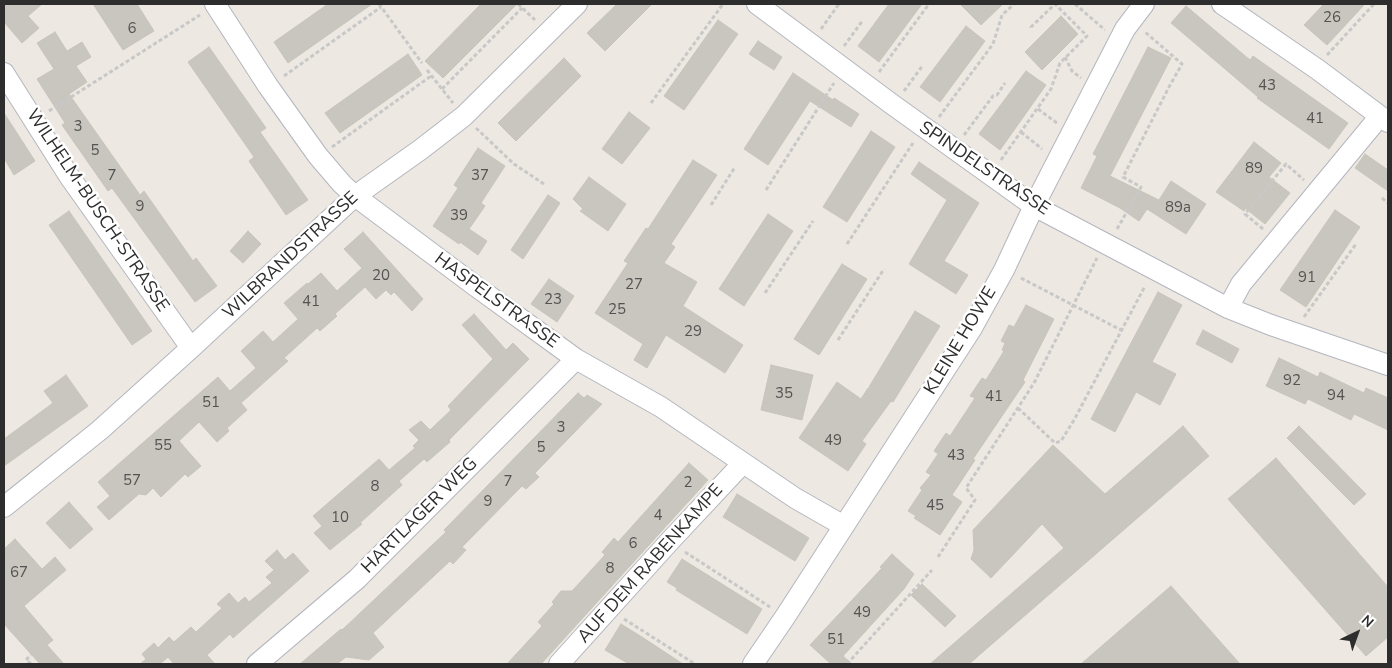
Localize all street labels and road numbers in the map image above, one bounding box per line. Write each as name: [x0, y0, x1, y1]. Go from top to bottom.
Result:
street label: WILHELM-BUSCH-STRASSE: [21, 106, 173, 316]
street label: SPINDELSTRASSE: [915, 117, 1053, 221]
street label: WILBRANDSTRASSE: [219, 188, 363, 324]
street label: HASPELSTRASSE: [430, 249, 562, 353]
street label: KLEINE HOWE: [920, 283, 1002, 399]
street label: HARTLAGER WEG: [357, 453, 483, 579]
street label: AUF DEM RABENKAMPE: [574, 480, 728, 648]

